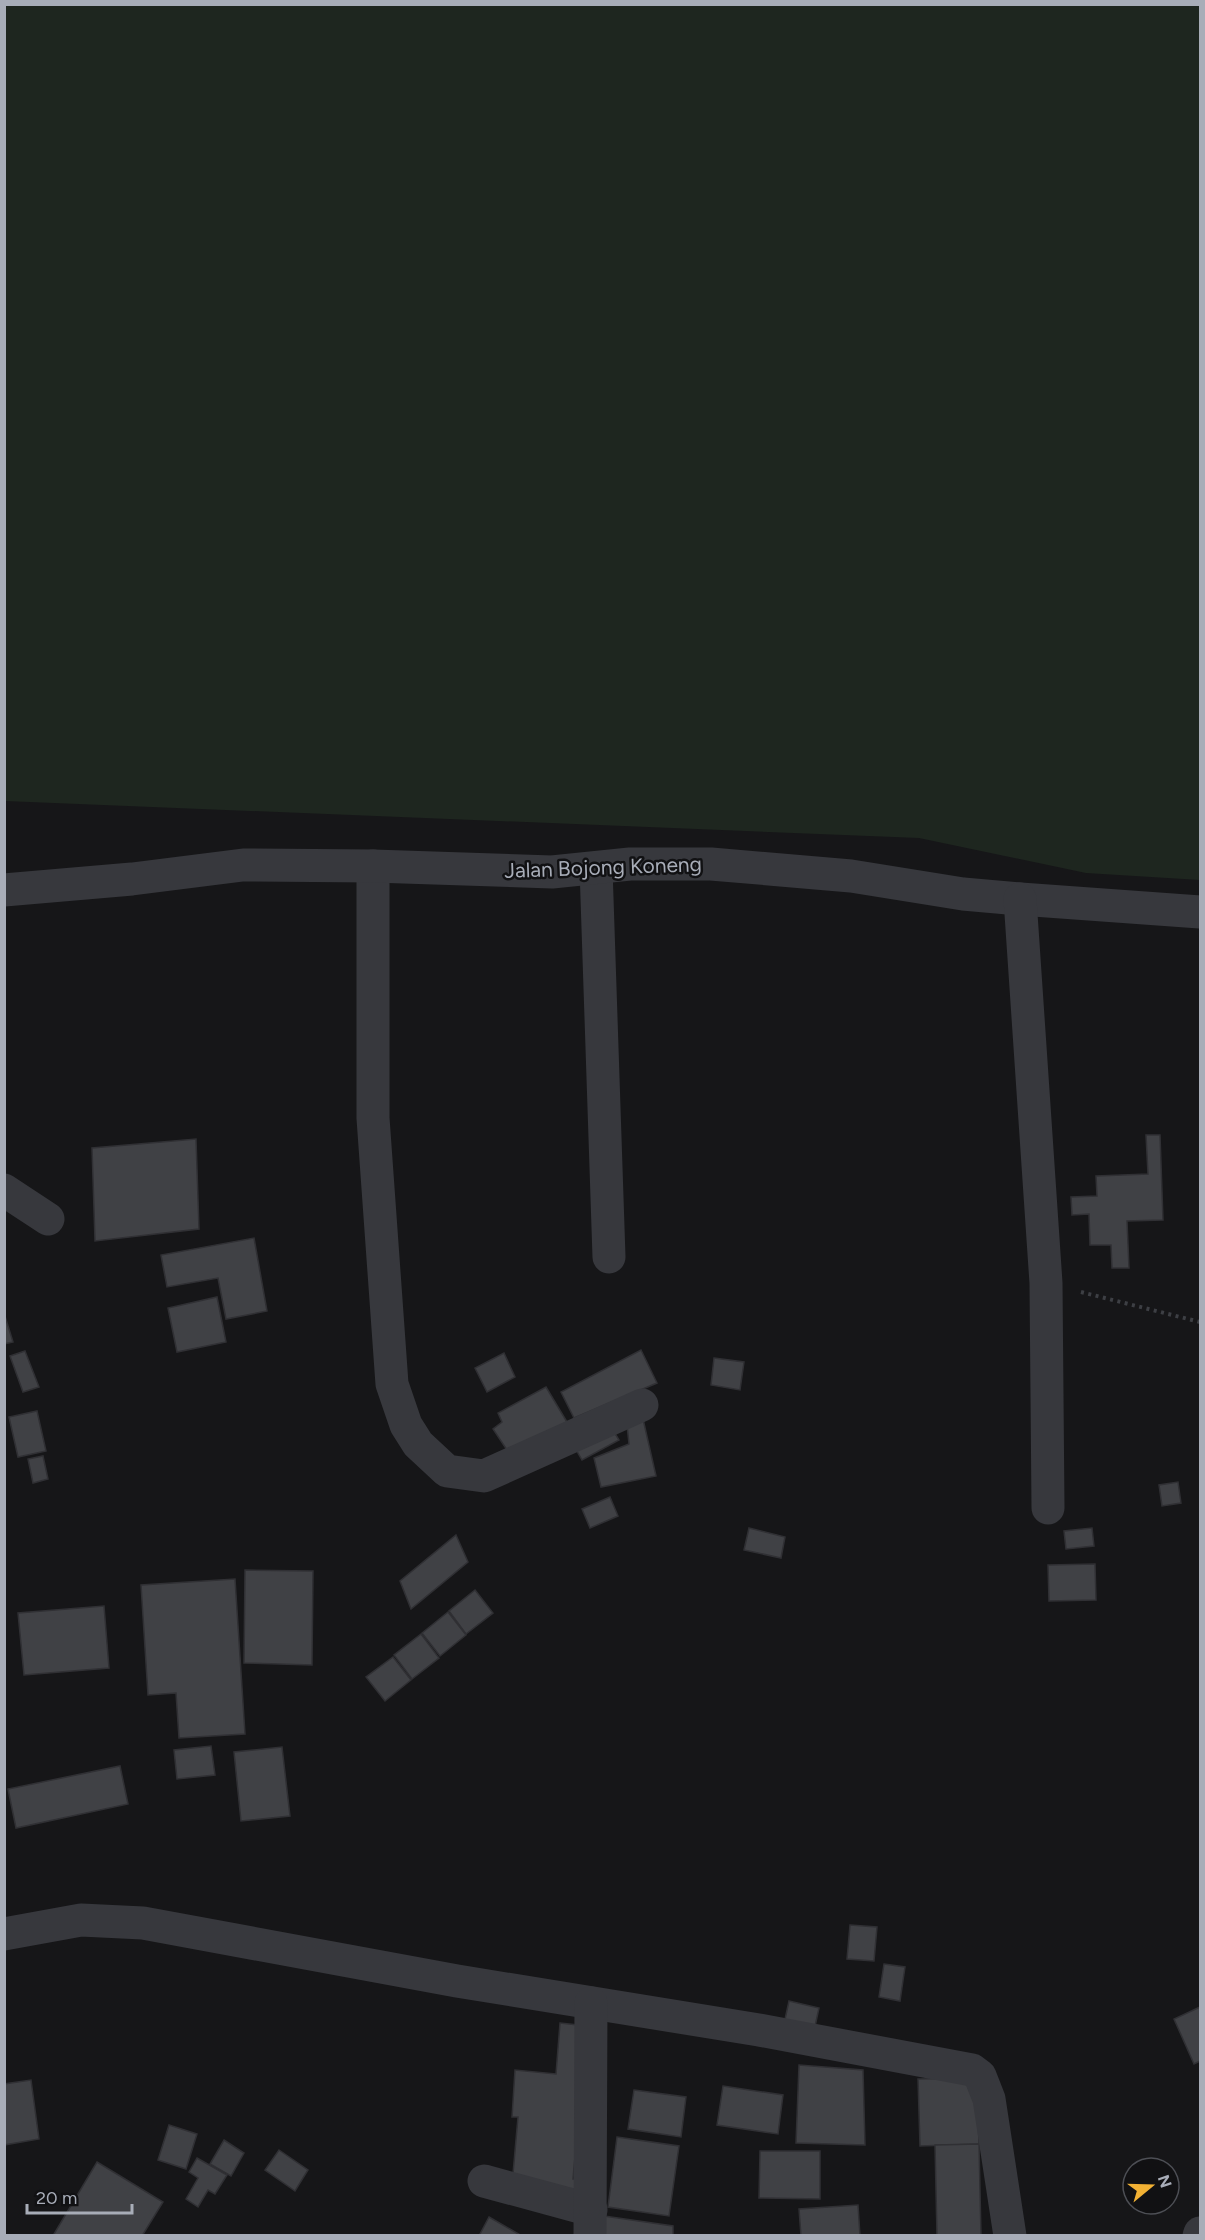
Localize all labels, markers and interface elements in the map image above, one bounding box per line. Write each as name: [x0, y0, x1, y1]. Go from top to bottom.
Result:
street label: Jalan Bojong Koneng: [504, 851, 702, 883]
north arrow: [1121, 2156, 1181, 2216]
text: N: [1154, 2172, 1176, 2190]
scale bar: [27, 2177, 132, 2215]
text: 20 m: [36, 2187, 77, 2209]

